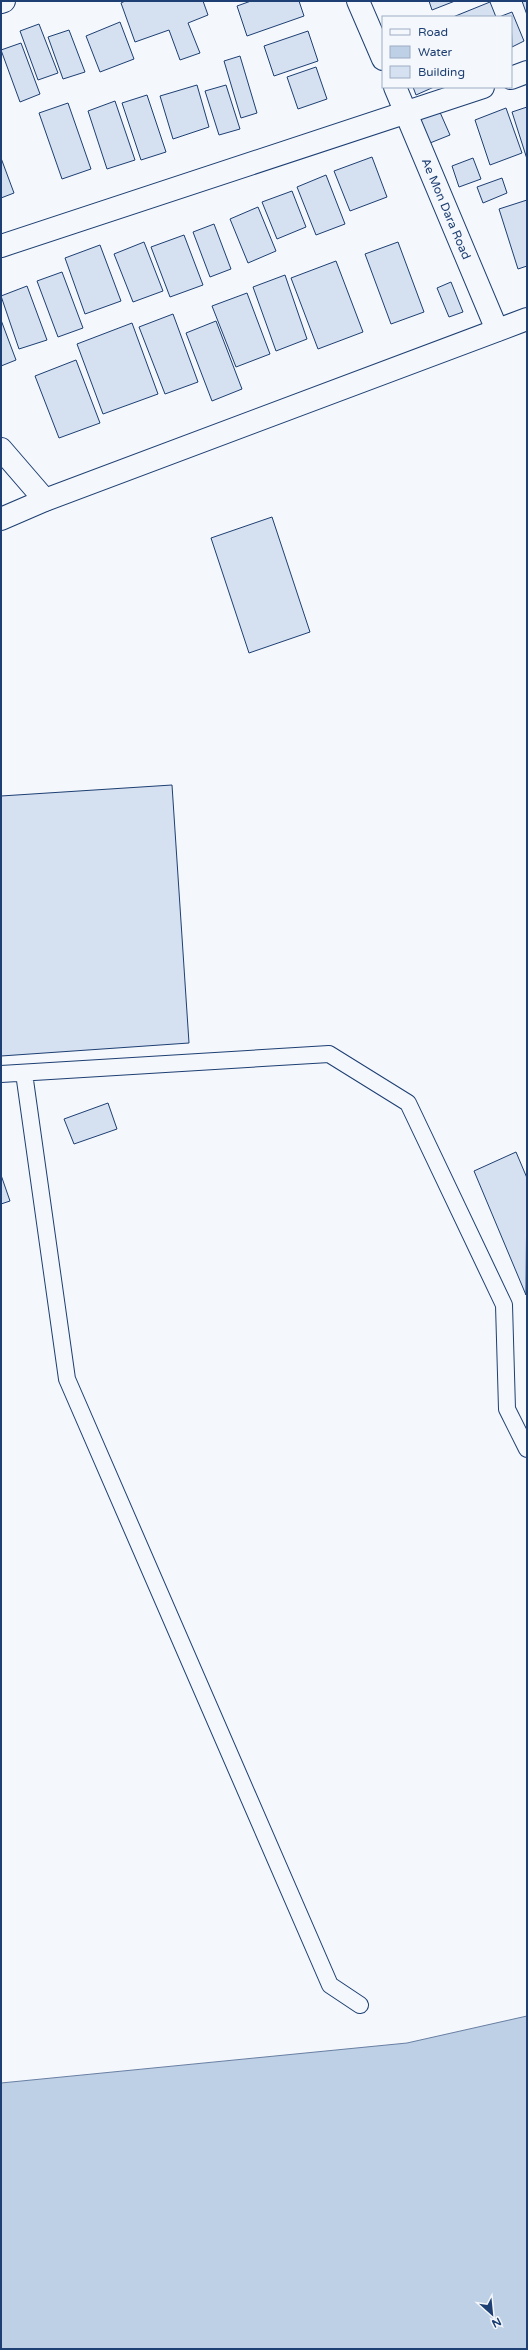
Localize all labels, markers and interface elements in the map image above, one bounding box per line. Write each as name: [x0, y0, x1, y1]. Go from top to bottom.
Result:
legend: [382, 16, 512, 88]
text: Road: [418, 25, 448, 39]
text: Water: [418, 45, 453, 59]
text: Building: [418, 65, 465, 79]
street label: Ae Mon Dara Road: [419, 156, 473, 261]
north arrow: [472, 2294, 512, 2334]
text: N: [489, 2315, 503, 2330]

